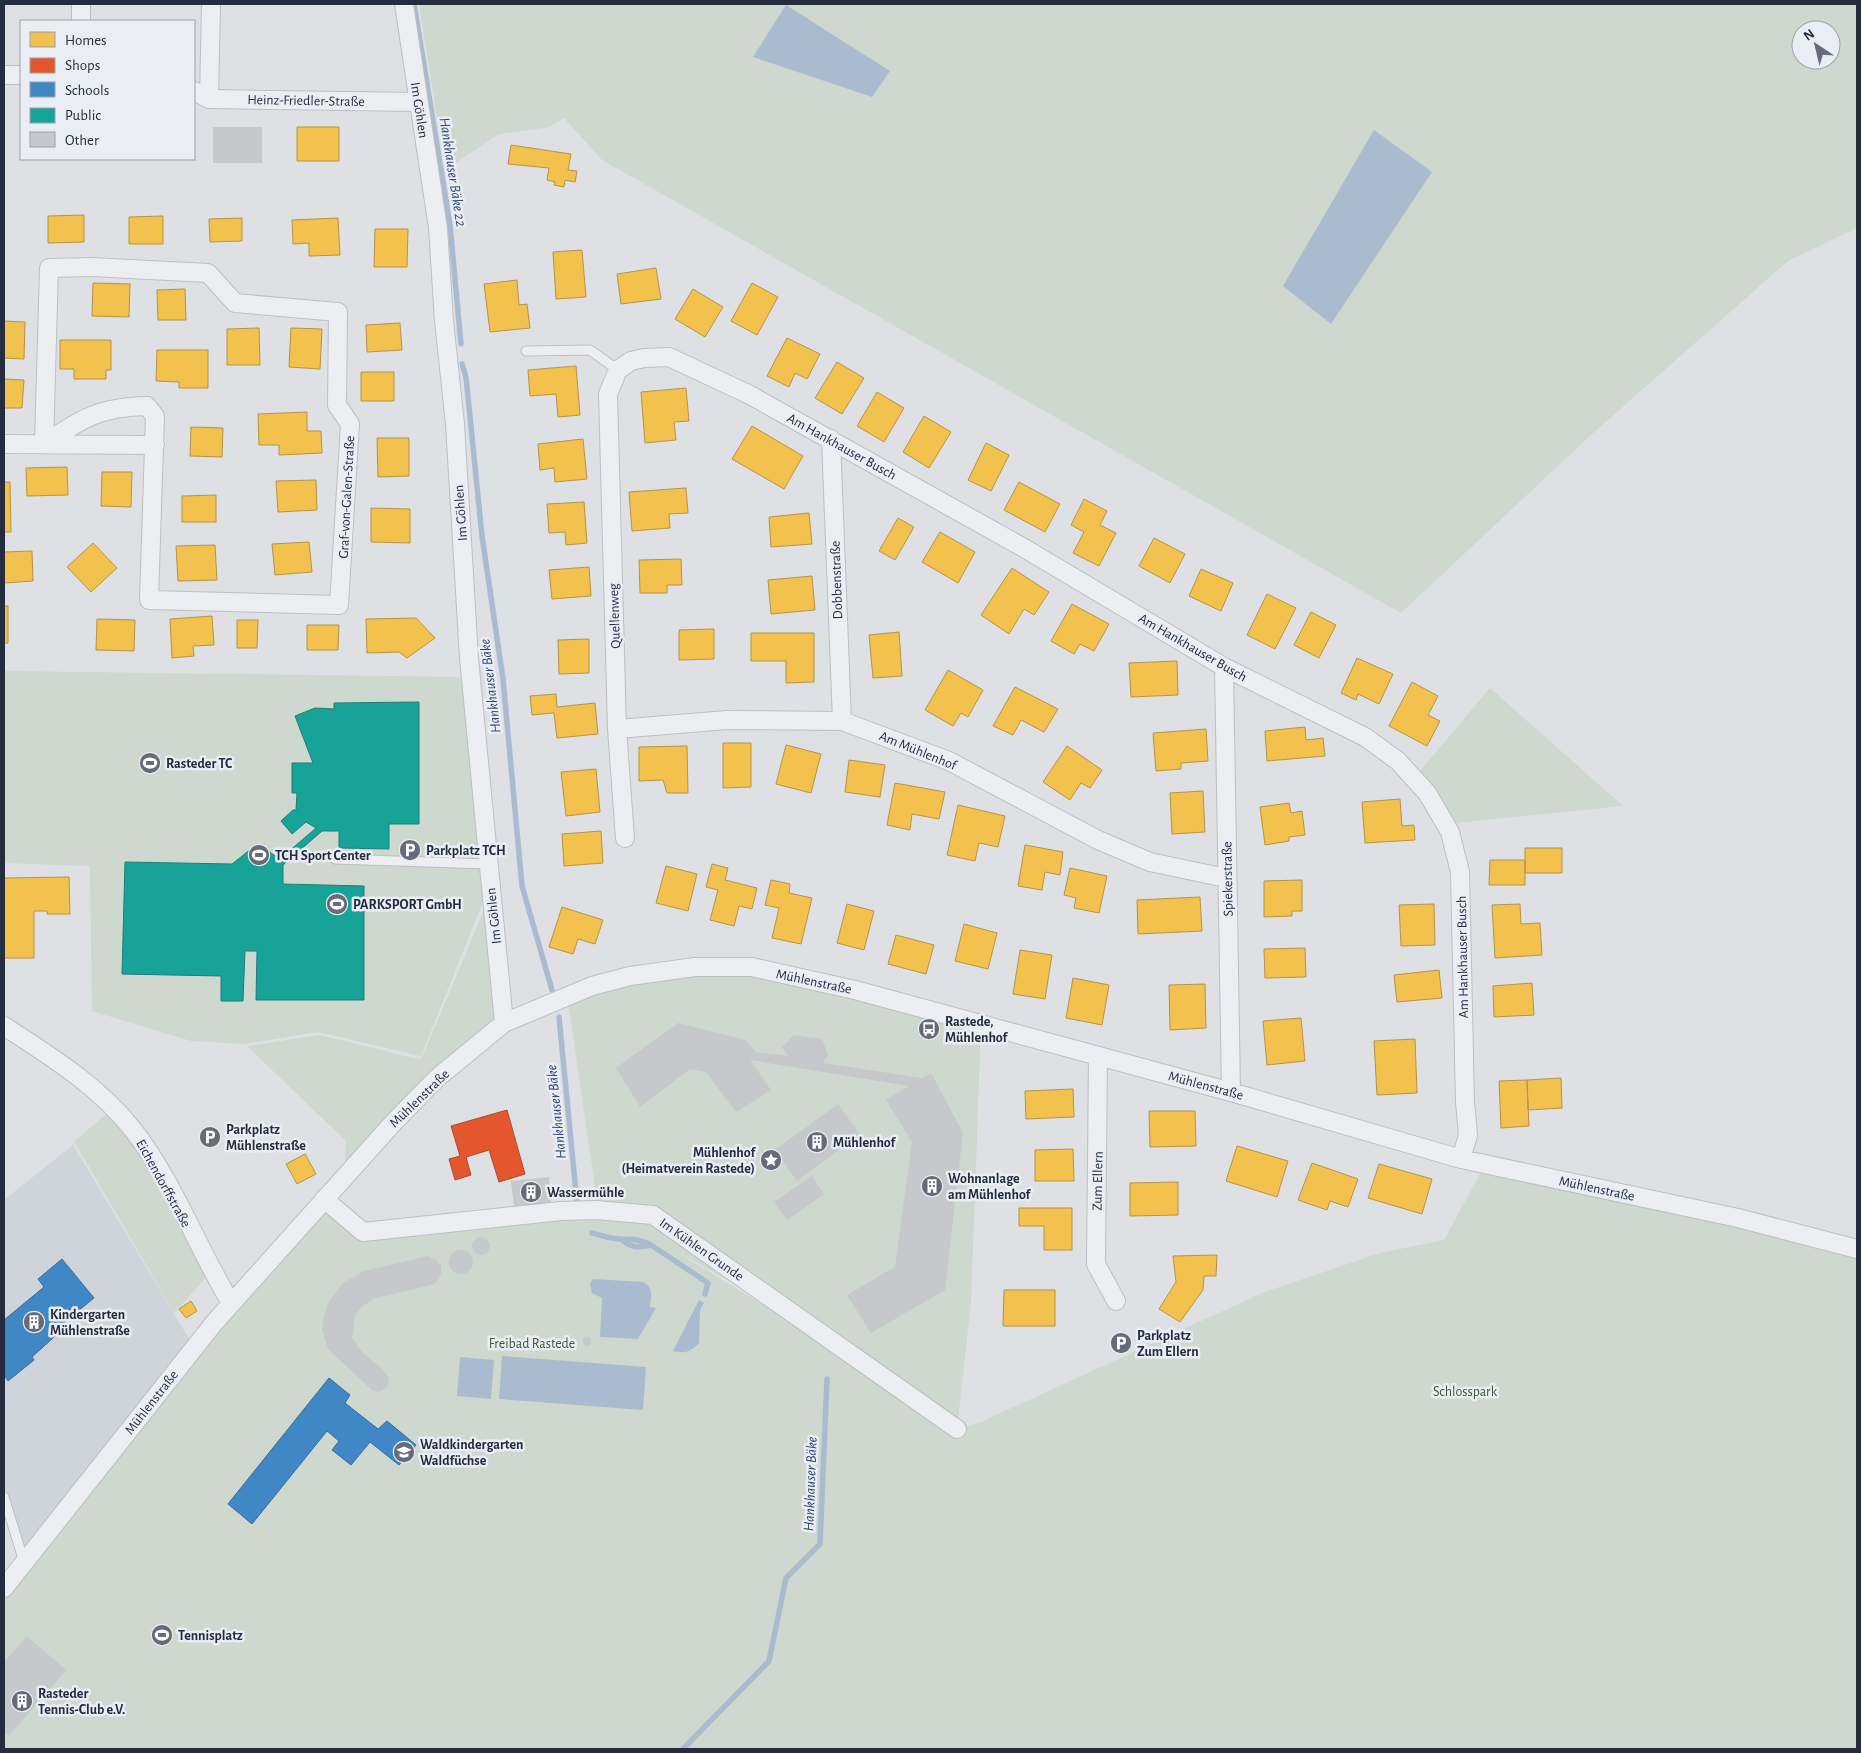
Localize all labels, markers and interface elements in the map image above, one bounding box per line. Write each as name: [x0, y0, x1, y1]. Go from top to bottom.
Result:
legend: [20, 20, 195, 160]
north arrow: [1791, 20, 1841, 70]
text: N: [1801, 27, 1817, 44]
text: Homes: [65, 33, 107, 48]
text: Shops: [65, 58, 100, 73]
street label: Im Göhlen: [408, 81, 430, 139]
text: Schools: [65, 83, 109, 98]
street label: Heinz-Friedler-Straße: [247, 93, 365, 109]
text: Public: [65, 108, 101, 123]
water label: Hankhauser Bäke 22: [436, 116, 469, 228]
text: Other: [65, 133, 99, 148]
street label: Am Hankhauser Busch: [785, 411, 899, 483]
street label: Graf-von-Galen-Straße: [337, 435, 357, 559]
street label: Im Göhlen: [452, 484, 470, 542]
street label: Dobbenstraße: [829, 540, 845, 620]
street label: Quellenweg: [607, 583, 623, 649]
street label: Am Hankhauser Busch: [1136, 611, 1249, 685]
water label: Hankhauser Bäke: [477, 638, 504, 734]
street label: Am Mühlenhof: [877, 729, 959, 773]
sports icon: Rasteder TC: [138, 751, 162, 775]
place label: Rasteder TC: [166, 757, 233, 771]
parking icon: Parkplatz TCH: [398, 838, 422, 862]
street label: Spiekerstraße: [1220, 841, 1236, 917]
sports icon: TCH Sport Center: [247, 843, 271, 867]
place label: Parkplatz TCH: [426, 844, 506, 858]
place label: TCH Sport Center: [275, 849, 371, 863]
street label: Im Göhlen: [484, 887, 504, 945]
sports icon: PARKSPORT GmbH: [325, 892, 349, 916]
street label: Am Hankhauser Busch: [1455, 896, 1471, 1018]
place label: PARKSPORT GmbH: [353, 898, 462, 912]
street label: Mühlenstraße: [775, 967, 853, 997]
place label: Rastede, Mühlenhof: [945, 1015, 1008, 1045]
bus stop icon: Rastede, Mühlenhof: [917, 1017, 941, 1041]
water label: Hankhauser Bäke: [544, 1064, 569, 1160]
street label: Mühlenstraße: [387, 1067, 452, 1131]
street label: Mühlenstraße: [1167, 1069, 1245, 1103]
place label: Parkplatz Mühlenstraße: [226, 1123, 306, 1153]
parking icon: Parkplatz Mühlenstraße: [198, 1125, 222, 1149]
building icon: Mühlenhof: [805, 1130, 829, 1154]
place label: Mühlenhof: [833, 1136, 896, 1150]
street label: Eichendorffstraße: [133, 1137, 193, 1230]
place label: Mühlenhof (Heimatverein Rastede): [621, 1146, 756, 1176]
place icon: Mühlenhof (Heimatverein Rastede): [759, 1148, 783, 1172]
street label: Zum Ellern: [1090, 1151, 1106, 1211]
place label: Wohnanlage am Mühlenhof: [948, 1172, 1032, 1202]
building icon: Wohnanlage am Mühlenhof: [920, 1174, 944, 1198]
street label: Mühlenstraße: [1558, 1174, 1636, 1204]
building icon: Wassermühle: [519, 1180, 543, 1204]
place label: Wassermühle: [547, 1186, 625, 1200]
street label: Im Kühlen Grunde: [657, 1216, 746, 1284]
place label: Kindergarten Mühlenstraße: [50, 1308, 130, 1338]
building icon: Kindergarten Mühlenstraße: [22, 1310, 46, 1334]
place label: Parkplatz Zum Ellern: [1137, 1329, 1199, 1359]
parking icon: Parkplatz Zum Ellern: [1109, 1331, 1133, 1355]
park label: Freibad Rastede: [489, 1337, 575, 1351]
street label: Mühlenstraße: [123, 1368, 181, 1437]
park label: Schlosspark: [1433, 1385, 1498, 1399]
water label: Hankhauser Bäke: [801, 1436, 820, 1532]
place label: Waldkindergarten Waldfüchse: [420, 1438, 523, 1468]
school or university icon: Waldkindergarten Waldfüchse: [392, 1440, 416, 1464]
sports icon: Tennisplatz: [150, 1623, 174, 1647]
place label: Tennisplatz: [178, 1629, 243, 1643]
place label: Rasteder Tennis-Club e.V.: [38, 1687, 125, 1717]
building icon: Rasteder Tennis-Club e.V.: [10, 1689, 34, 1713]

